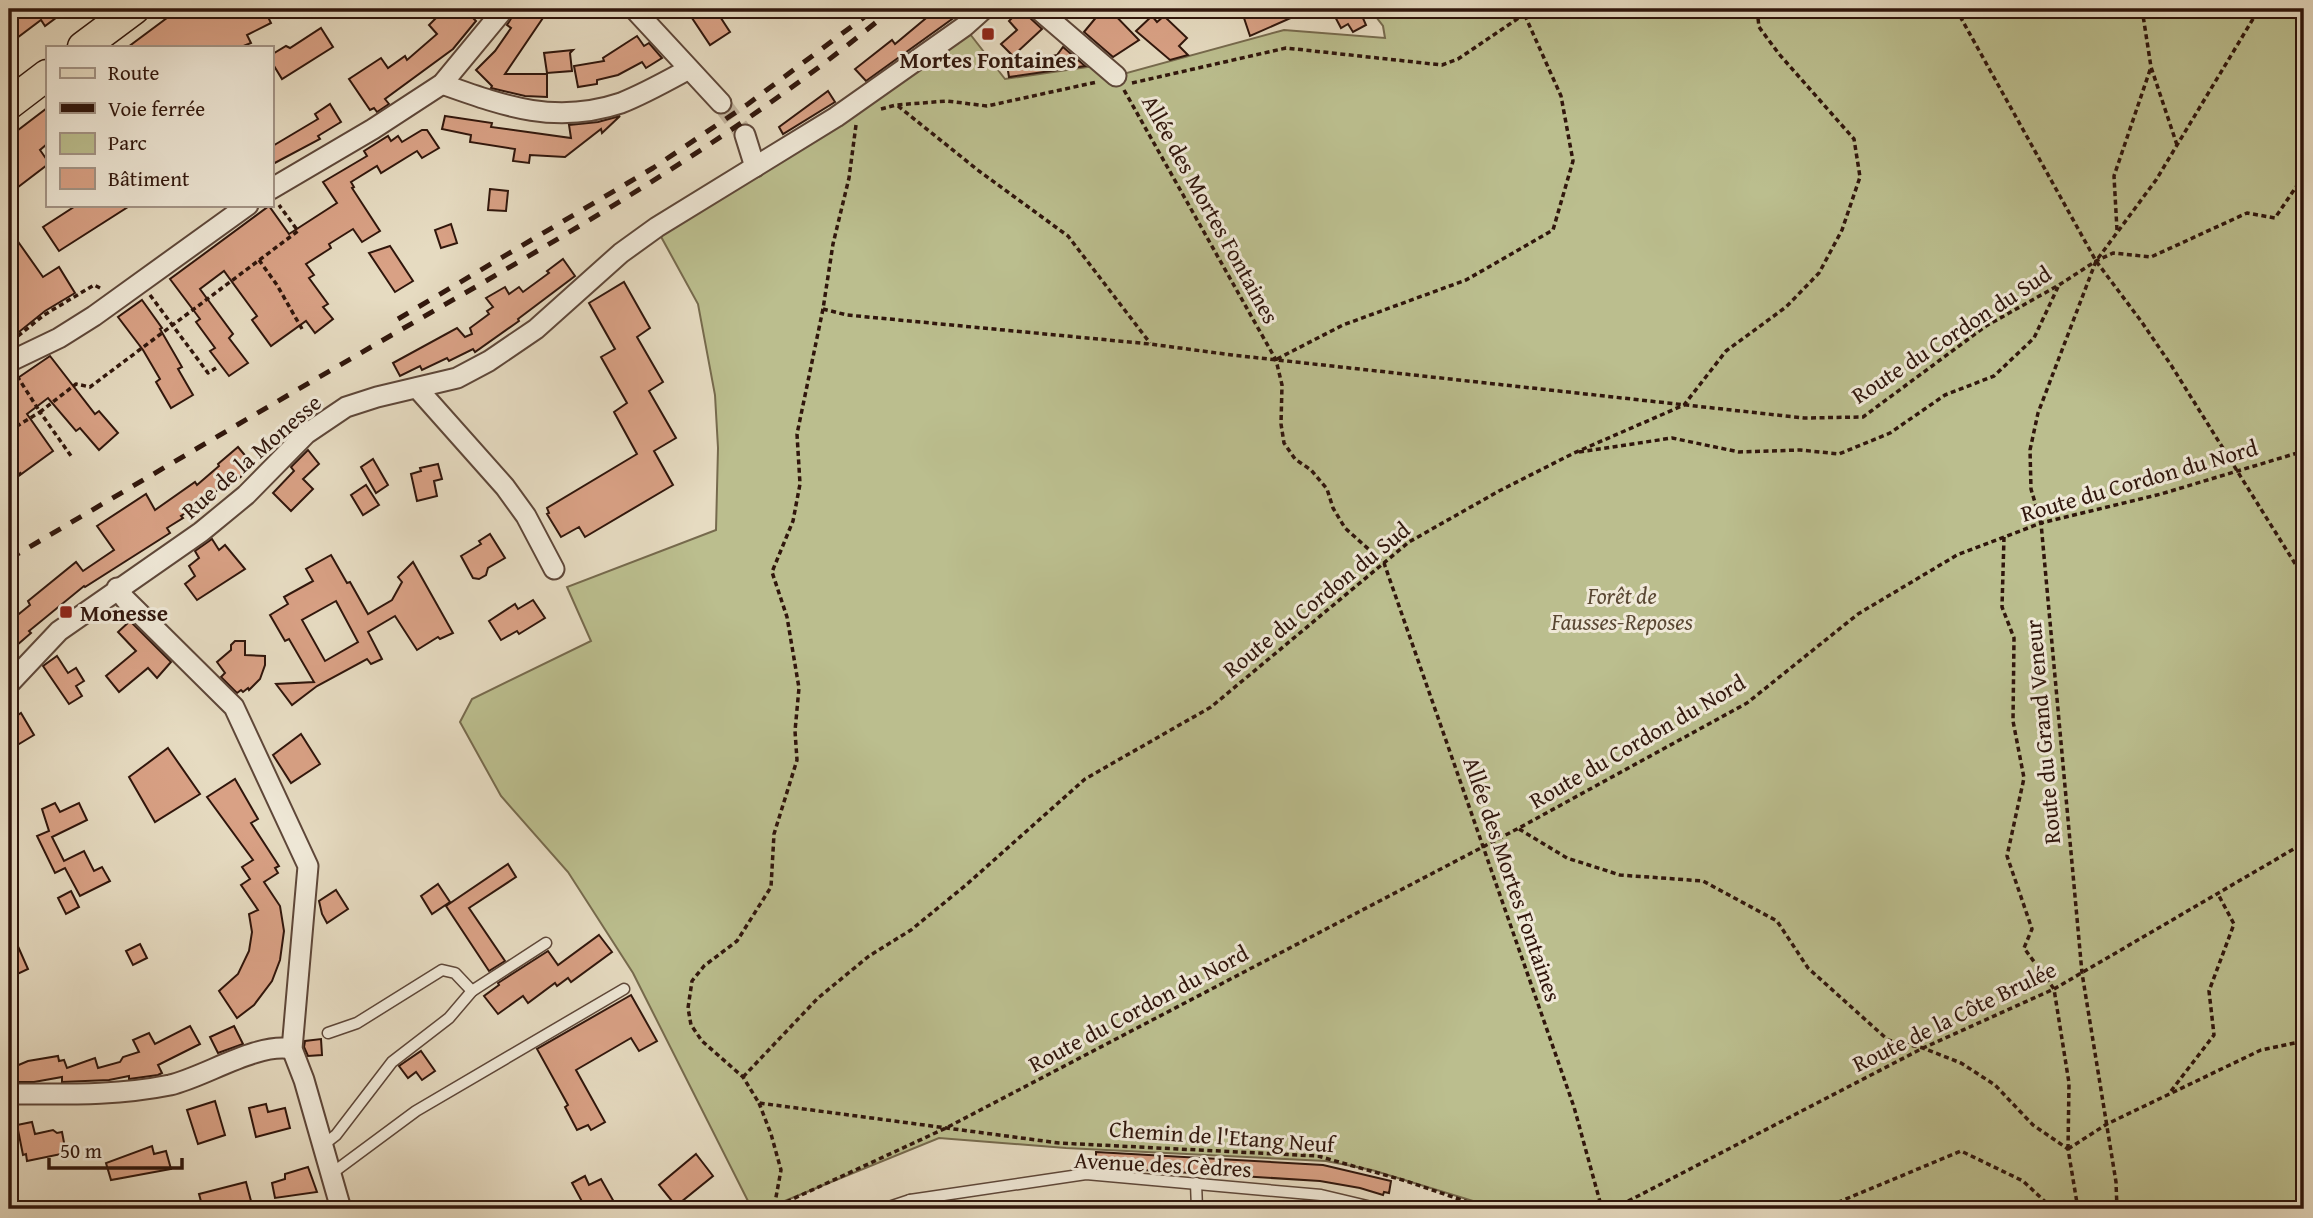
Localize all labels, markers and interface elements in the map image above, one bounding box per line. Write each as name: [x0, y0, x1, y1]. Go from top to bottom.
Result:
marker: Mortes Fontaines: [980, 26, 996, 42]
place label: Mortes Fontaines: [900, 43, 1076, 76]
legend: [46, 46, 273, 206]
text: Route: [108, 57, 160, 88]
street label: Allée des Mortes Fontaines: [1134, 89, 1288, 329]
text: Voie ferrée: [108, 93, 205, 124]
text: Parc: [108, 127, 147, 158]
text: Bâtiment: [108, 163, 190, 194]
street label: Route du Cordon du Sud: [1845, 256, 2058, 411]
street label: Rue de la Monesse: [174, 386, 328, 526]
street label: Route du Cordon du Nord: [2017, 430, 2262, 530]
street label: Route du Cordon du Sud: [1215, 513, 1417, 685]
park label: Forêt de Fausses-Reposes: [1550, 579, 1694, 638]
place label: Monesse: [80, 596, 168, 629]
marker: Monesse: [58, 604, 74, 620]
street label: Route du Grand Veneur: [2016, 618, 2068, 846]
street label: Route du Cordon du Nord: [1523, 665, 1752, 816]
street label: Allée des Mortes Fontaines: [1456, 752, 1570, 1006]
street label: Route du Cordon du Nord: [1022, 936, 1254, 1080]
street label: Route de la Côte Brulée: [1846, 952, 2062, 1080]
street label: Chemin de l'Etang Neuf: [1108, 1112, 1338, 1161]
scale bar: [49, 1127, 182, 1171]
text: 50 m: [60, 1135, 102, 1166]
street label: Avenue des Cèdres: [1073, 1143, 1253, 1185]

